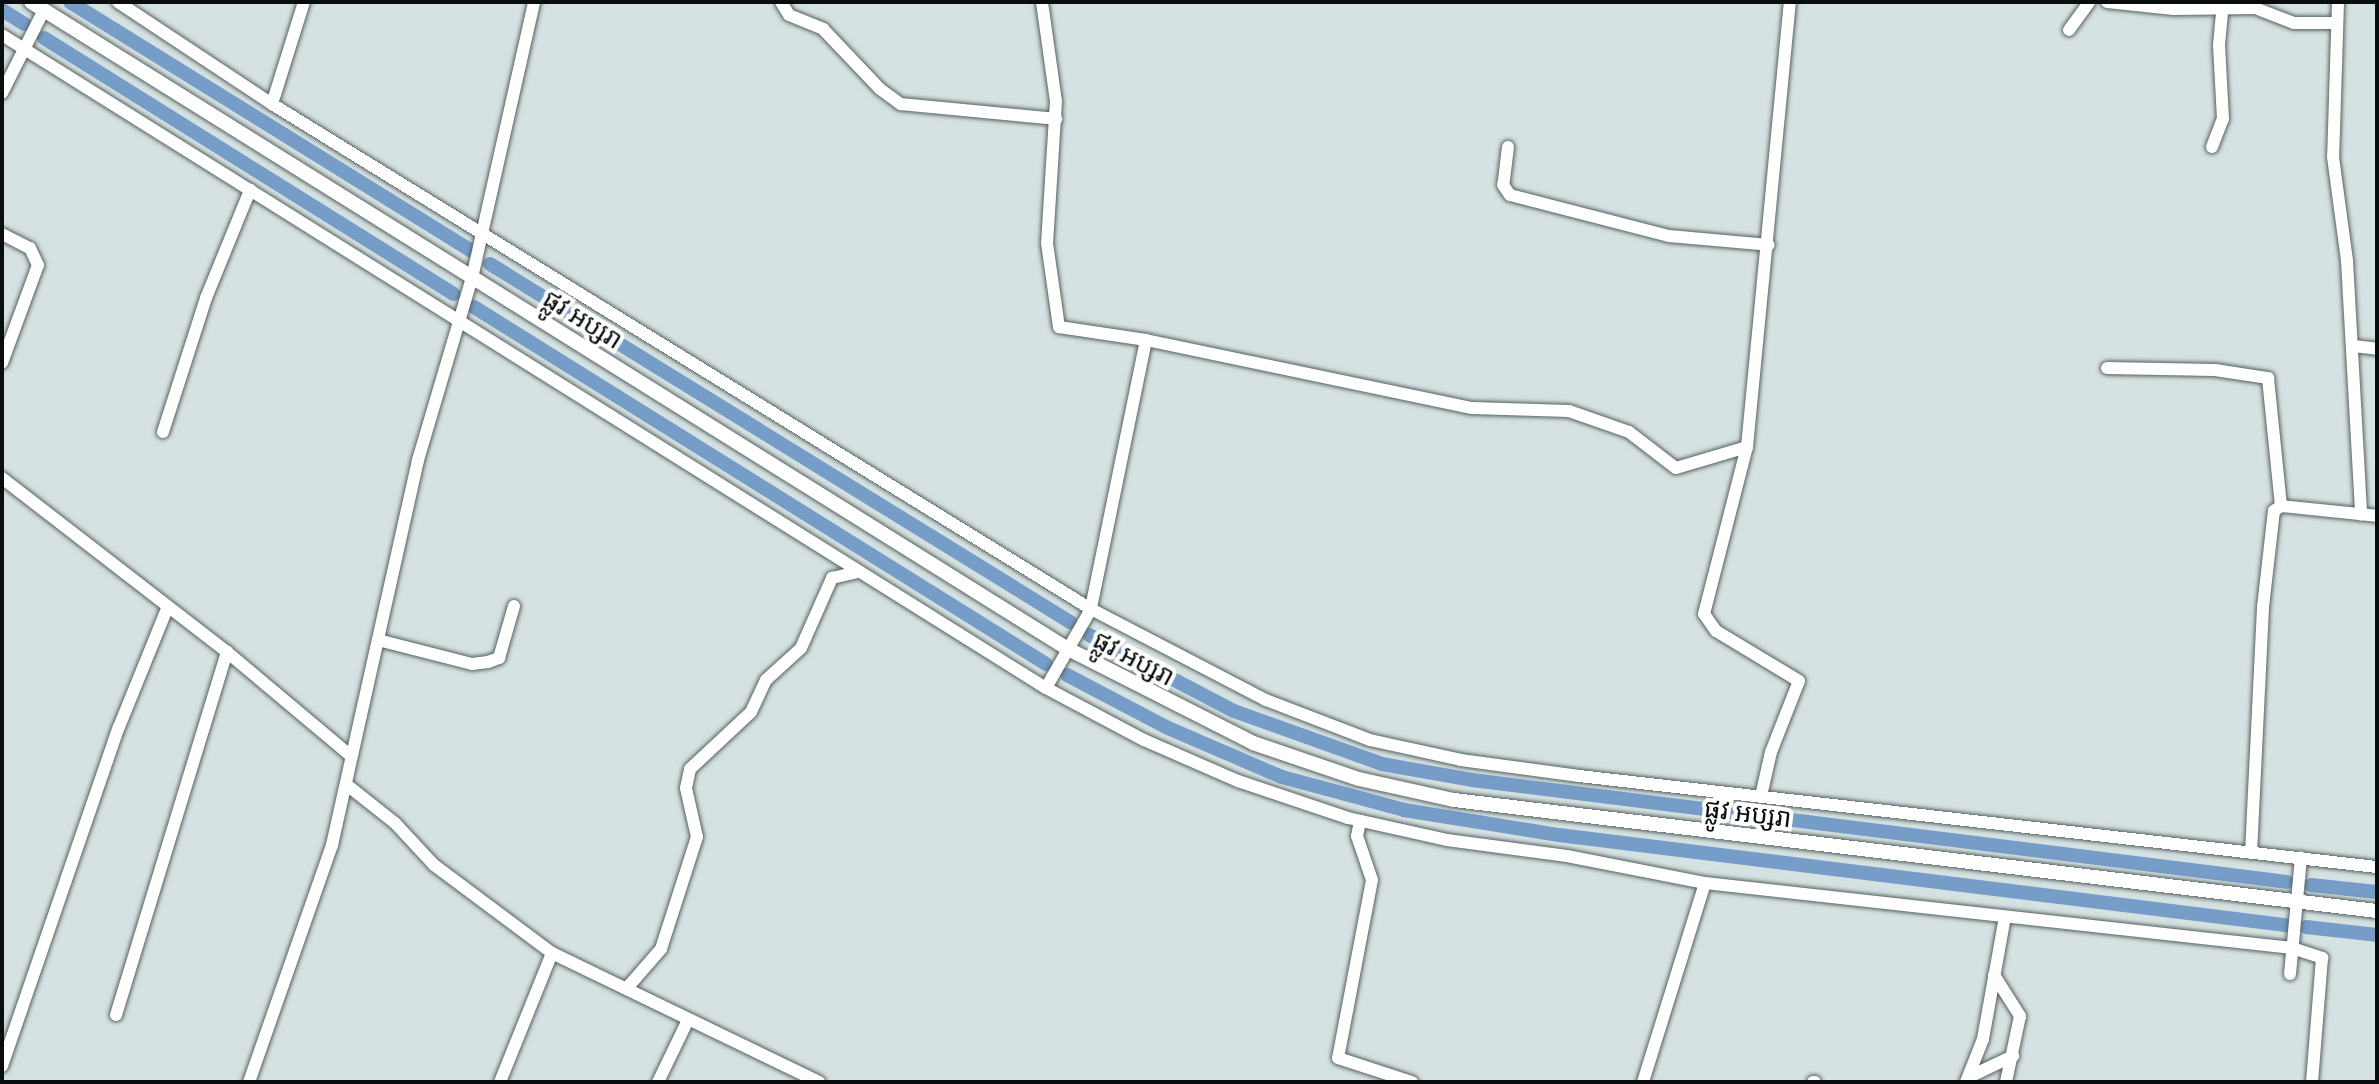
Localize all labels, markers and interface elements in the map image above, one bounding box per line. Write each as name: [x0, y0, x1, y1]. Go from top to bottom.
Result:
street label: ផ្លូវ អប្សរា: [538, 283, 628, 355]
street label: ផ្លូវ អប្សរា: [1088, 624, 1180, 692]
street label: ផ្លូវ អប្សរា: [1703, 792, 1793, 834]

